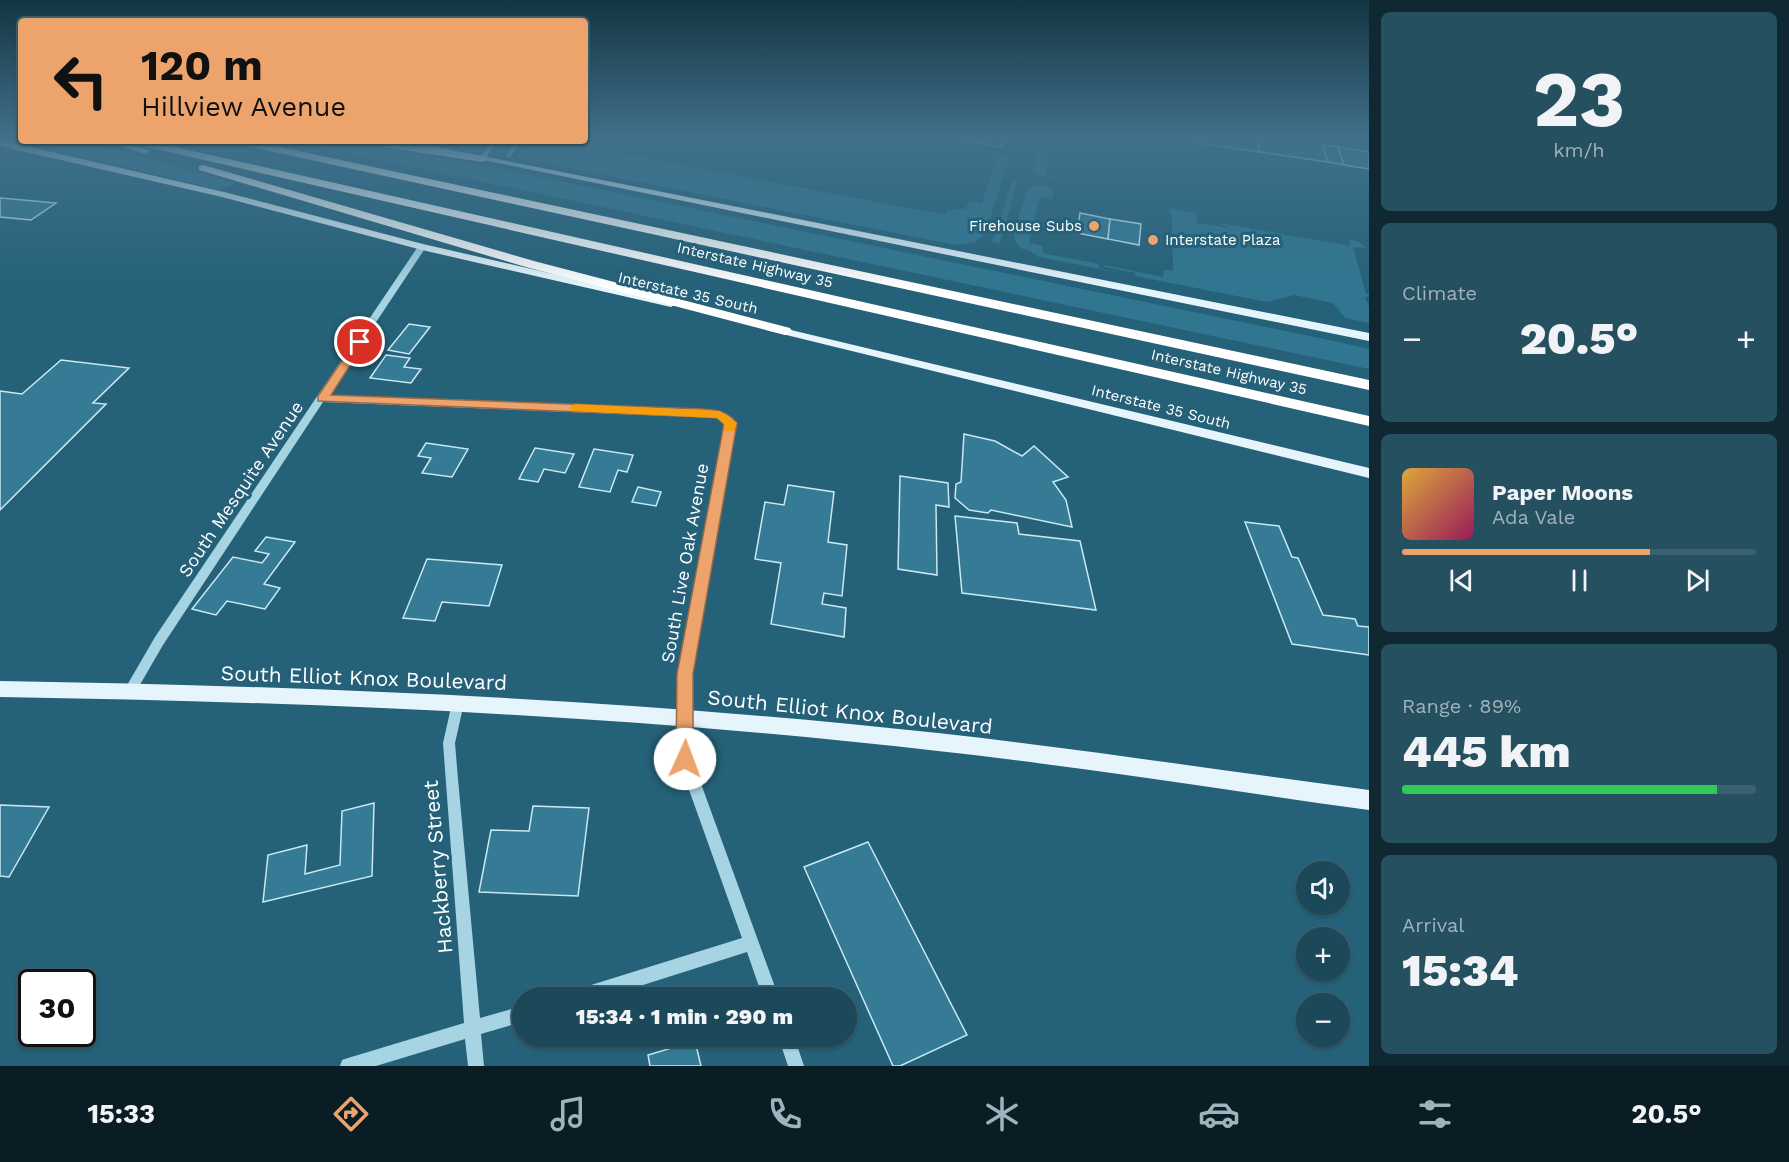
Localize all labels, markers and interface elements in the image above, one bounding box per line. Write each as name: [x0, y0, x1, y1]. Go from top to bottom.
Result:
text: 120 m: [141, 41, 263, 90]
icon: left: [42, 42, 120, 120]
text: 23: [1533, 53, 1625, 145]
text: Hillview Avenue: [141, 91, 346, 123]
text: km/h: [1553, 138, 1605, 162]
place label: Firehouse Subs: [969, 217, 1082, 235]
marker: Firehouse Subs: [1087, 219, 1101, 233]
place label: Interstate Plaza: [1165, 231, 1281, 249]
marker: Interstate Plaza: [1146, 233, 1160, 247]
street label: Interstate Highway 35: [675, 238, 835, 292]
street label: Interstate 35 South: [616, 268, 760, 318]
text: Climate: [1402, 281, 1477, 305]
text: 20.5°: [1520, 312, 1638, 365]
pin: [334, 316, 385, 367]
text: −: [1402, 319, 1422, 358]
text: +: [1736, 319, 1756, 358]
icon: arrive: [343, 325, 376, 358]
street label: Interstate Highway 35: [1149, 345, 1309, 399]
street label: Interstate 35 South: [1090, 381, 1232, 433]
street label: South Mesquite Avenue: [174, 397, 307, 581]
street label: South Live Oak Avenue: [657, 462, 712, 664]
text: Paper Moons: [1492, 480, 1633, 505]
text: Ada Vale: [1492, 505, 1575, 529]
icon: previous: [1445, 564, 1478, 597]
icon: pause: [1563, 564, 1596, 597]
icon: next: [1681, 564, 1714, 597]
street label: South Elliot Knox Boulevard: [220, 660, 508, 695]
street label: South Elliot Knox Boulevard: [706, 684, 994, 739]
text: Range · 89%: [1402, 694, 1521, 718]
text: 445 km: [1402, 725, 1571, 778]
position arrow: [653, 727, 717, 791]
street label: Hackberry Street: [417, 779, 458, 955]
map controls: [1296, 861, 1350, 1047]
button: sound: [1296, 861, 1350, 915]
text: Arrival: [1402, 913, 1464, 937]
button: +: [1296, 927, 1350, 981]
text: 15:34: [1402, 944, 1519, 997]
speed limit sign: 30: [18, 969, 96, 1047]
button: −: [1296, 993, 1350, 1047]
text: 15:34 · 1 min · 290 m: [576, 1004, 793, 1029]
icon: directions: [330, 1093, 372, 1135]
icon: music: [547, 1093, 589, 1135]
icon: phone: [764, 1093, 806, 1135]
icon: climate: [981, 1093, 1023, 1135]
icon: car: [1198, 1093, 1240, 1135]
icon: filters: [1414, 1093, 1456, 1135]
text: 15:33: [87, 1098, 155, 1130]
text: 20.5°: [1631, 1098, 1702, 1130]

